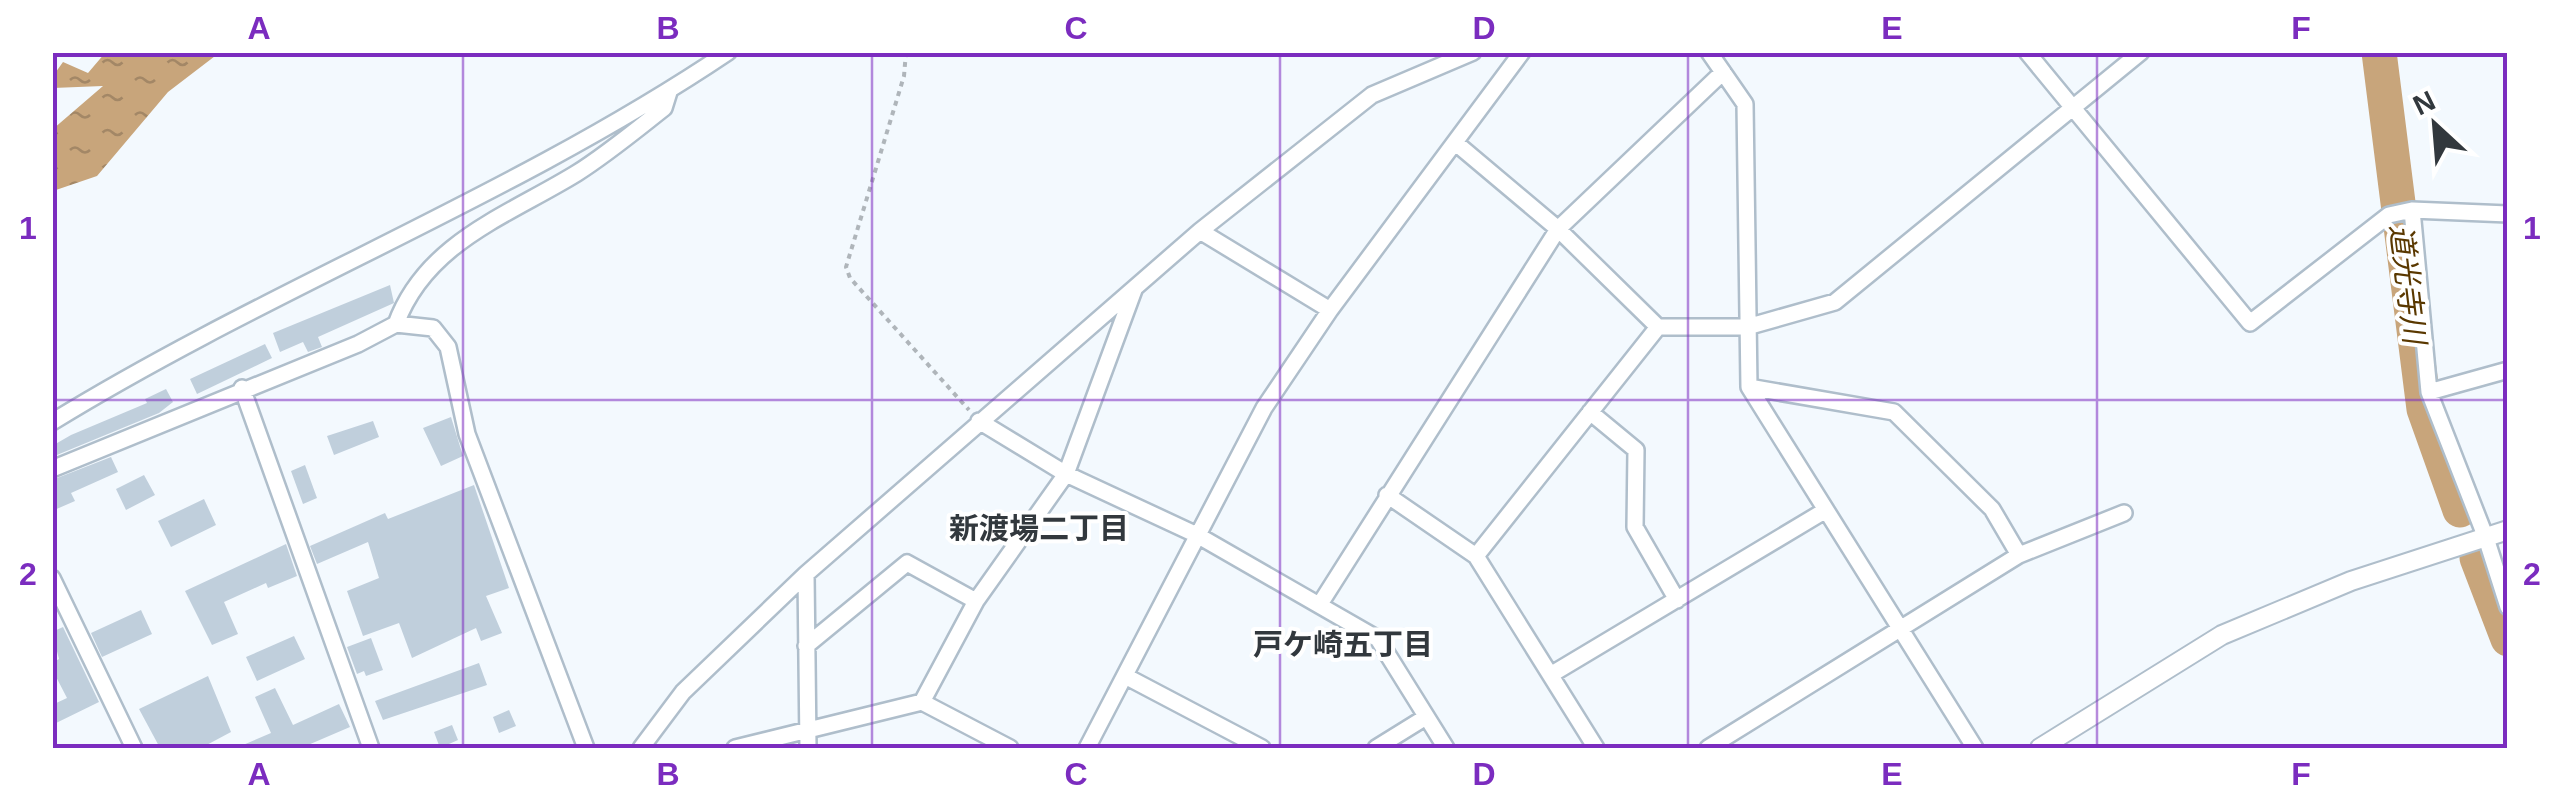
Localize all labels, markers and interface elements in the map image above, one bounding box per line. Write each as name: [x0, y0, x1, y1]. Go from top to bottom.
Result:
text: A: [247, 10, 271, 46]
text: B: [656, 10, 680, 46]
text: C: [1064, 10, 1088, 46]
text: D: [1472, 10, 1496, 46]
text: E: [1881, 10, 1903, 46]
text: F: [2291, 10, 2311, 46]
north arrow: [2385, 75, 2485, 175]
text: N: [2408, 85, 2440, 121]
text: 1: [19, 210, 37, 246]
text: 1: [2523, 210, 2541, 246]
water label: 道光寺川: [2384, 222, 2432, 349]
district label: 新渡場二丁目: [949, 512, 1129, 545]
text: 2: [19, 556, 37, 592]
text: 2: [2523, 556, 2541, 592]
district label: 戸ケ崎五丁目: [1253, 628, 1433, 661]
text: A: [247, 756, 271, 792]
text: B: [656, 756, 680, 792]
text: C: [1064, 756, 1088, 792]
text: D: [1472, 756, 1496, 792]
text: E: [1881, 756, 1903, 792]
text: F: [2291, 756, 2311, 792]

